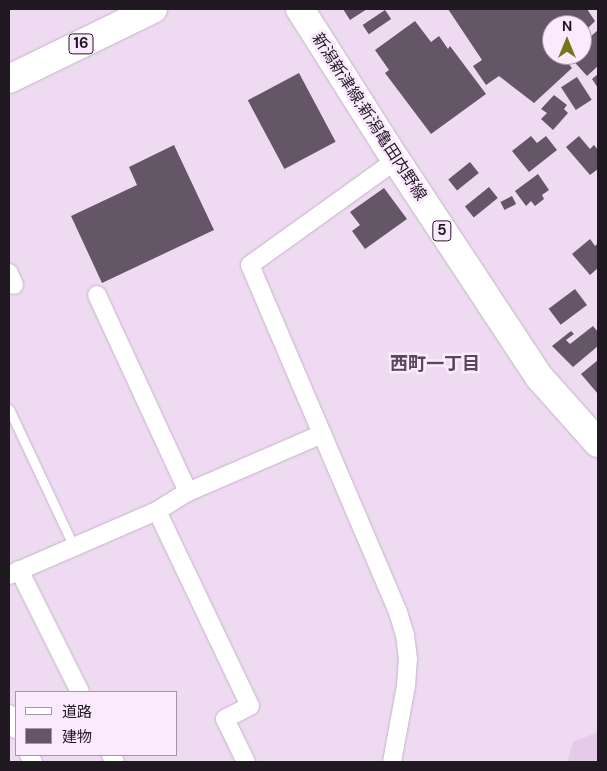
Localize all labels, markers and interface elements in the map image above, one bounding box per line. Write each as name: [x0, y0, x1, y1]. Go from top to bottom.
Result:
north arrow: [542, 15, 592, 65]
text: N: [562, 17, 572, 35]
street label: 新潟新津線;新潟亀田内野線: [308, 30, 430, 204]
road number: 16: [68, 32, 94, 56]
road number: 5: [432, 218, 452, 244]
district label: 西町一丁目: [390, 353, 480, 375]
legend: [15, 691, 178, 756]
text: 道路: [62, 702, 92, 722]
text: 建物: [62, 727, 92, 747]

